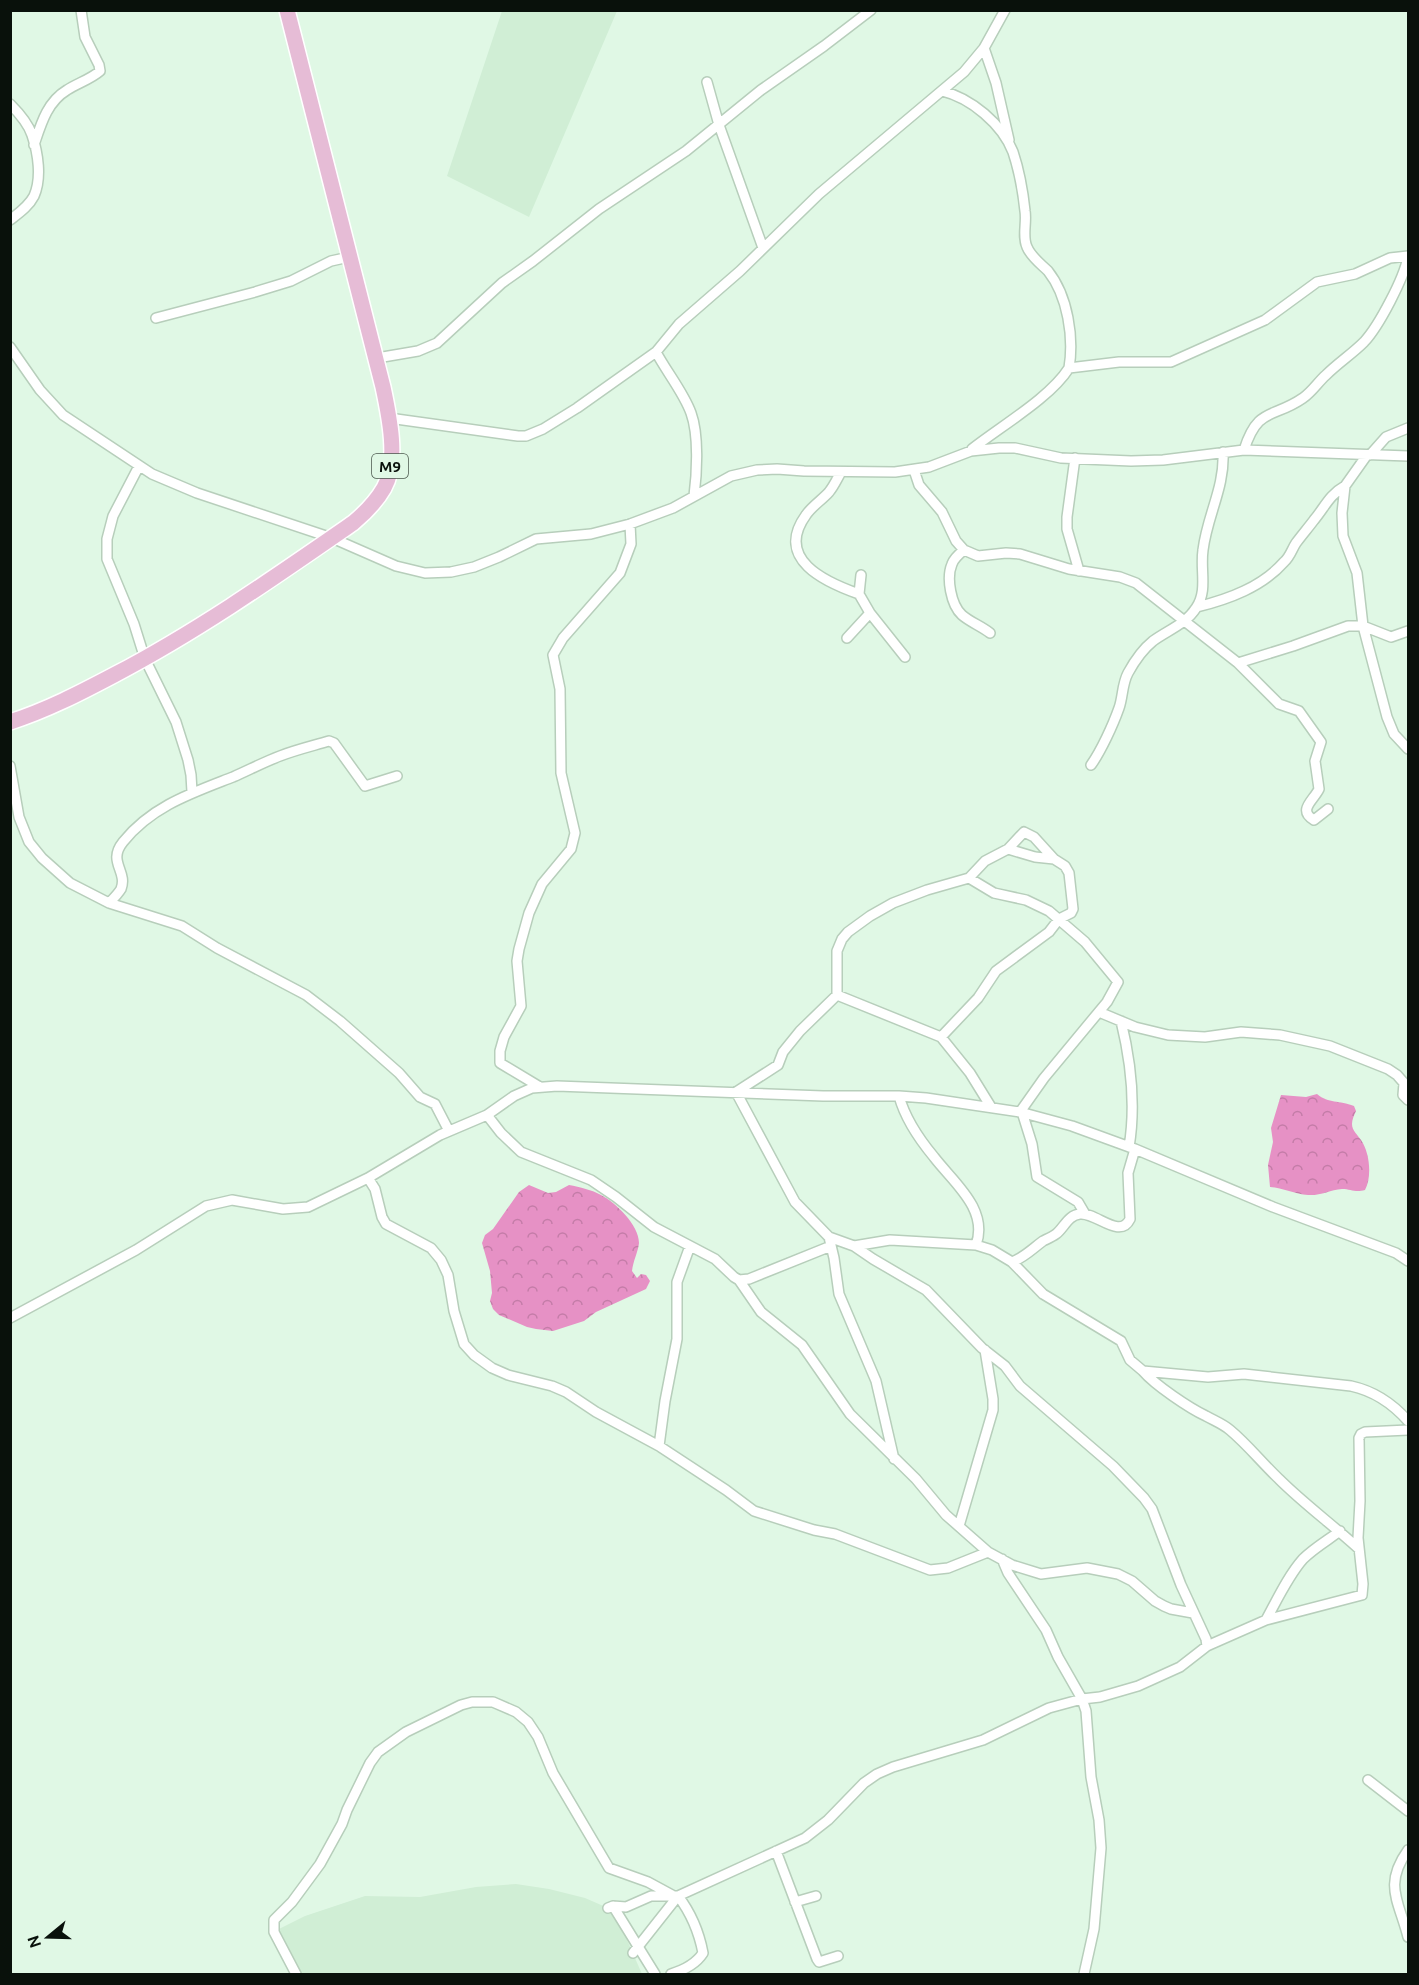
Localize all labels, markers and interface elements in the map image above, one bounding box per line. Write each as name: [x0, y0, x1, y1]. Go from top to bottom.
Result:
road number: M9: [372, 454, 408, 478]
north arrow: [18, 1907, 78, 1967]
text: N: [23, 1933, 44, 1950]

